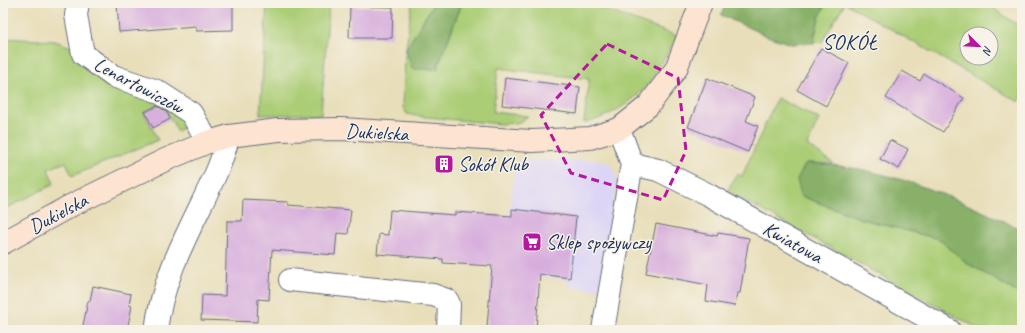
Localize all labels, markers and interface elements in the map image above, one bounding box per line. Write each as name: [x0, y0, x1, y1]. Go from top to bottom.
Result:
north arrow: [959, 26, 999, 66]
district label: SOKÓŁ: [822, 29, 878, 55]
text: N: [979, 44, 996, 58]
street label: Lenartowiczów: [90, 51, 189, 120]
street label: Dukielska: [345, 118, 410, 147]
place label: Sokół Klub: [458, 152, 529, 177]
building icon: Sokół Klub: [433, 153, 455, 175]
street label: Dukielska: [25, 187, 93, 239]
street label: Kwiatowa: [759, 216, 828, 270]
place label: Sklep spożywczy: [546, 230, 652, 255]
supermarket icon: Sklep spożywczy: [521, 231, 543, 253]

